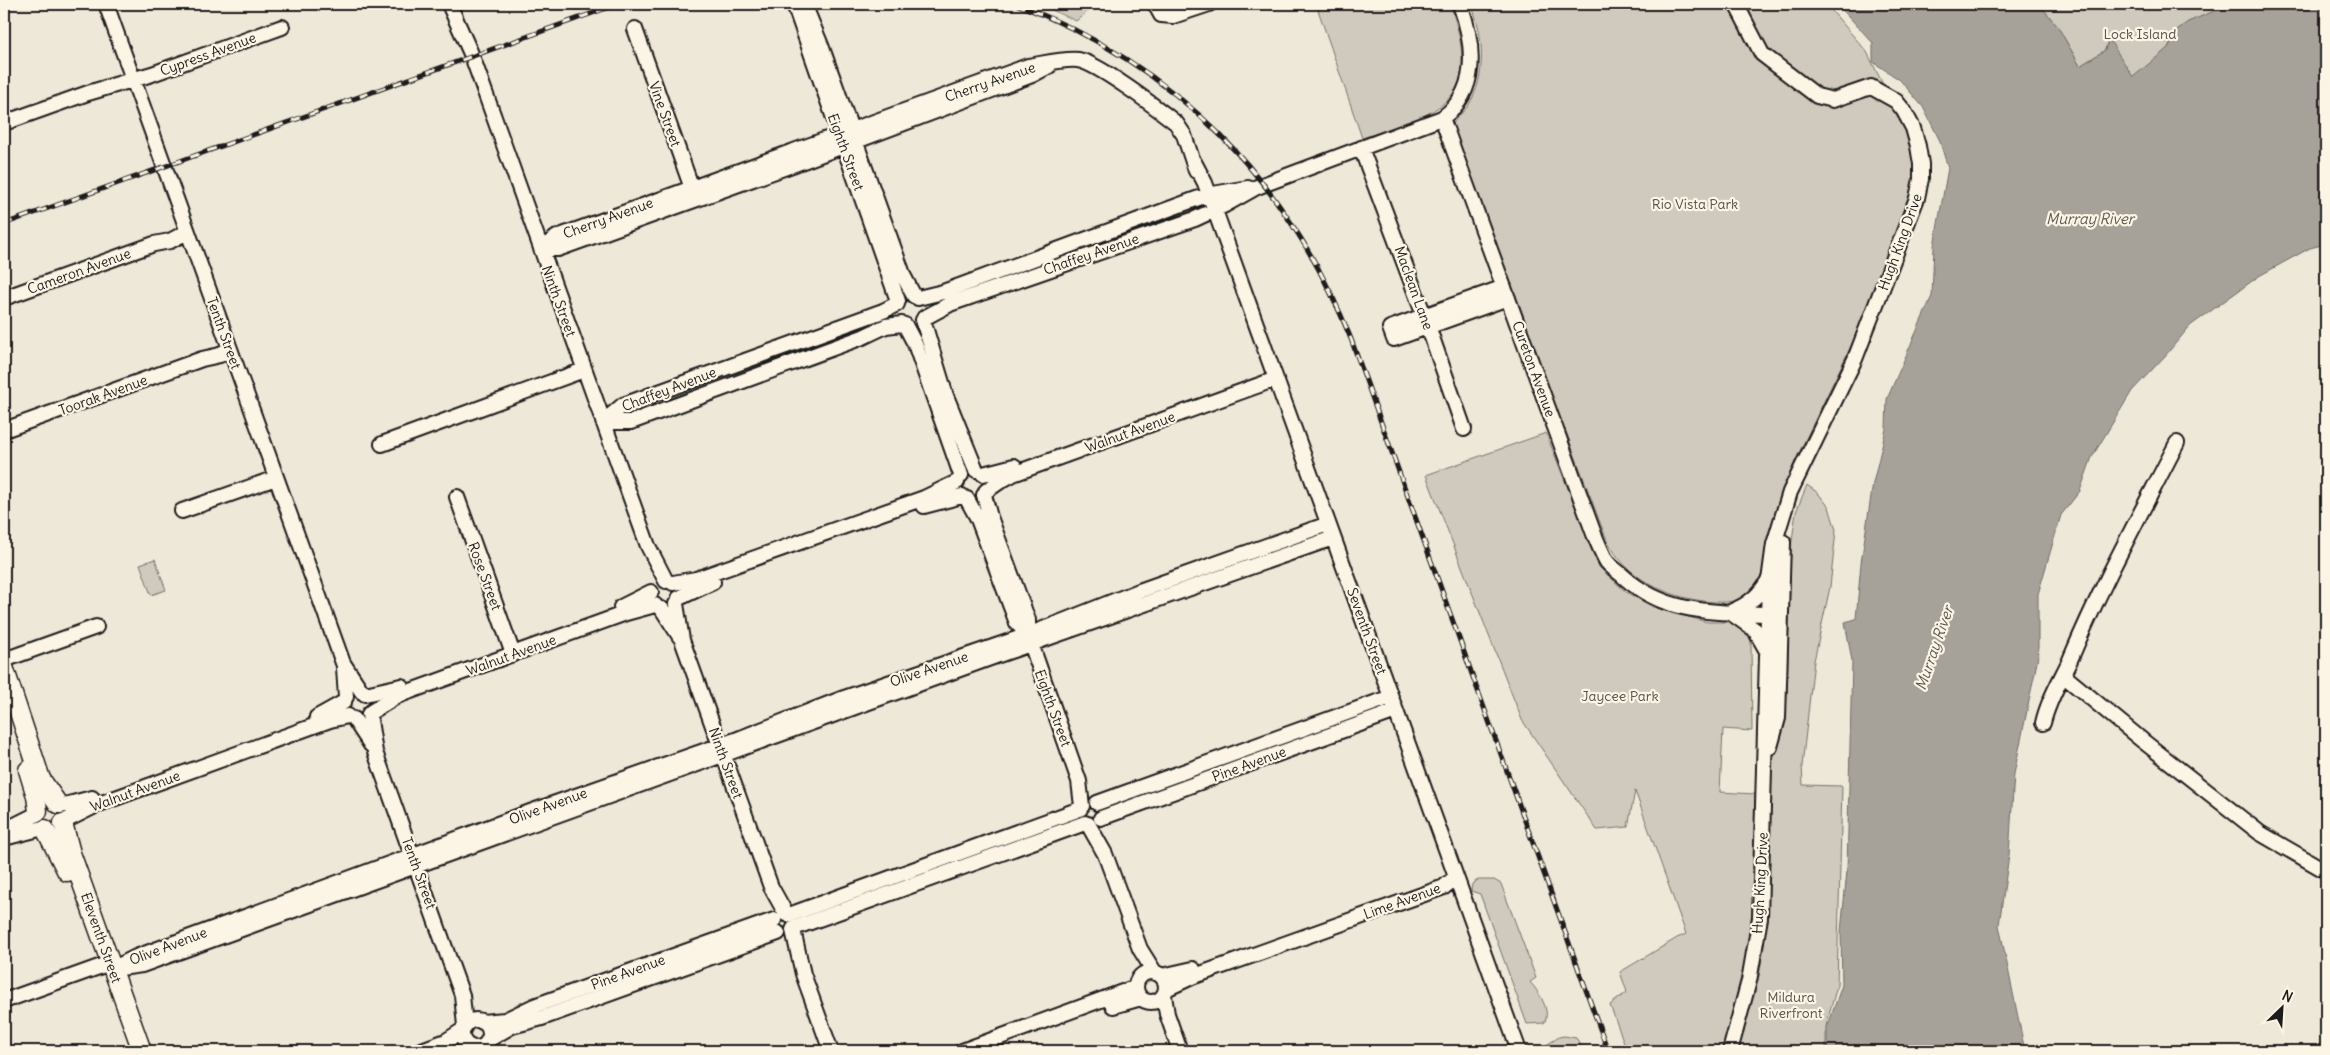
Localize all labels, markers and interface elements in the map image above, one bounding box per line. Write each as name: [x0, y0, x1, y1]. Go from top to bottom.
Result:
park label: Lock Island: [2104, 25, 2176, 43]
street label: Cypress Avenue: [158, 28, 258, 80]
street label: Cherry Avenue: [942, 58, 1038, 106]
street label: Vine Street: [645, 79, 685, 149]
street label: Eighth Street: [824, 111, 868, 193]
street label: Hugh King Drive: [1874, 191, 1926, 293]
street label: Cherry Avenue: [561, 193, 655, 243]
park label: Rio Vista Park: [1652, 195, 1738, 213]
water label: Murray River: [2046, 209, 2136, 228]
street label: Chaffey Avenue: [1041, 229, 1141, 279]
street label: Cameron Avenue: [25, 244, 133, 298]
street label: Maclean Lane: [1391, 244, 1437, 332]
street label: Ninth Street: [538, 263, 580, 339]
street label: Tenth Street: [203, 295, 245, 372]
street label: Cureton Avenue: [1508, 318, 1560, 420]
street label: Chaffey Avenue: [619, 363, 719, 415]
street label: Toorak Avenue: [56, 371, 150, 419]
street label: Walnut Avenue: [1082, 407, 1178, 457]
street label: Rose Street: [464, 539, 506, 613]
street label: Seventh Street: [1343, 585, 1391, 677]
water label: Murray River: [1911, 602, 1958, 693]
street label: Walnut Avenue: [463, 630, 559, 680]
street label: Olive Avenue: [887, 647, 971, 691]
street label: Eighth Street: [1031, 667, 1075, 749]
park label: Jaycee Park: [1581, 687, 1659, 705]
street label: Ninth Street: [705, 725, 747, 801]
street label: Pine Avenue: [1210, 742, 1288, 786]
street label: Walnut Avenue: [87, 766, 183, 816]
street label: Olive Avenue: [507, 784, 589, 828]
street label: Hugh King Drive: [1748, 832, 1772, 934]
street label: Tenth Street: [398, 835, 440, 912]
street label: Lime Avenue: [1361, 879, 1443, 923]
street label: Eleventh Street: [77, 890, 126, 986]
street label: Olive Avenue: [127, 923, 209, 969]
street label: Pine Avenue: [589, 950, 667, 994]
north arrow: [2258, 982, 2308, 1032]
text: N: [2279, 986, 2296, 1006]
park label: Mildura Riverfront: [1760, 988, 1823, 1022]

